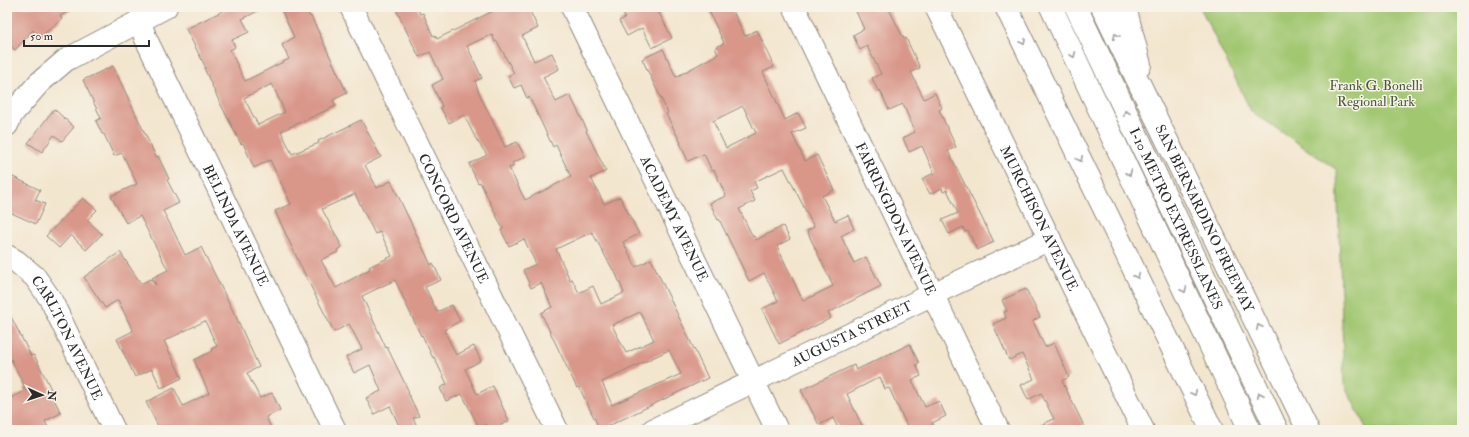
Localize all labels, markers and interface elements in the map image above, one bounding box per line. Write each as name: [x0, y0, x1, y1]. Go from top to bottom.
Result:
scale bar: [24, 22, 149, 48]
text: 50 m: [30, 29, 54, 44]
one-way arrow: [1113, 32, 1121, 40]
one-way arrow: [1018, 38, 1026, 45]
one-way arrow: [1068, 51, 1076, 59]
park label: Frank G. Bonelli Regional Park: [1329, 77, 1423, 110]
one-way arrow: [1123, 110, 1131, 117]
street label: SAN BERNARDINO FREEWAY: [1152, 122, 1258, 315]
street label: I-10 METRO EXPRESSLANES: [1126, 125, 1227, 312]
street label: FARRINGDON AVENUE: [852, 140, 940, 298]
street label: MURCHISON AVENUE: [997, 143, 1082, 293]
street label: CONCORD AVENUE: [415, 151, 493, 286]
street label: ACADEMY AVENUE: [636, 152, 712, 284]
one-way arrow: [1075, 155, 1083, 162]
street label: BELINDA AVENUE: [199, 162, 273, 289]
one-way arrow: [1124, 168, 1132, 176]
one-way arrow: [1132, 271, 1140, 279]
street label: CARLTON AVENUE: [25, 275, 107, 403]
one-way arrow: [1179, 286, 1187, 294]
street label: AUGUSTA STREET: [788, 297, 915, 370]
one-way arrow: [1256, 324, 1264, 331]
north arrow: [22, 375, 62, 415]
one-way arrow: [1189, 388, 1197, 396]
one-way arrow: [1257, 391, 1265, 399]

